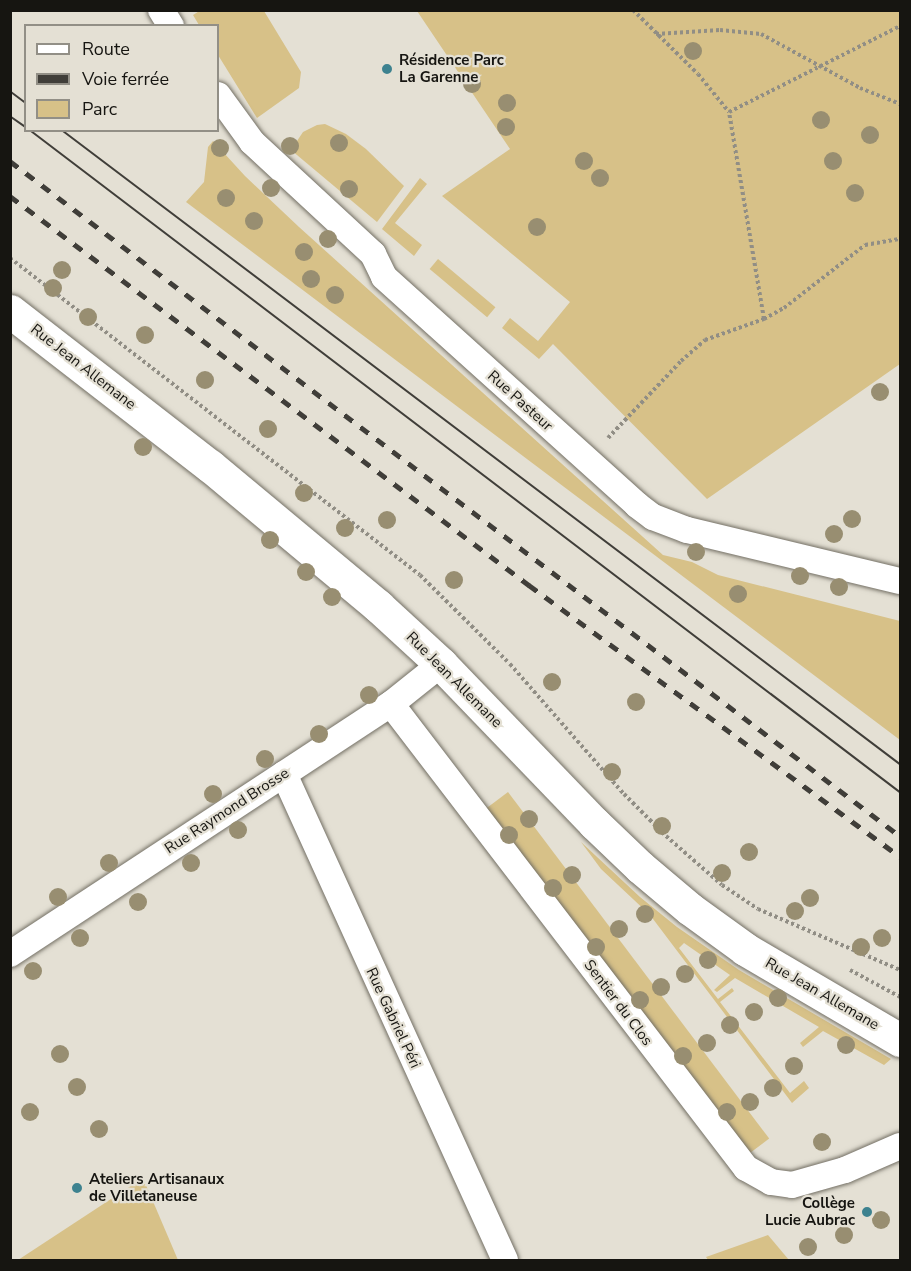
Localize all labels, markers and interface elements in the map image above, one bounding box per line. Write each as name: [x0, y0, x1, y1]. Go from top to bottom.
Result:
legend: [24, 24, 219, 132]
text: Route: [82, 37, 130, 61]
place label: Résidence Parc La Garenne: [399, 51, 504, 86]
marker: Résidence Parc La Garenne: [380, 62, 394, 76]
text: Voie ferrée: [82, 67, 169, 91]
text: Parc: [82, 97, 117, 121]
street label: Rue Jean Allemane: [27, 320, 139, 414]
street label: Rue Pasteur: [484, 367, 556, 435]
street label: Rue Jean Allemane: [402, 628, 506, 732]
street label: Rue Raymond Brosse: [162, 764, 292, 858]
street label: Rue Jean Allemane: [762, 954, 882, 1034]
street label: Sentier du Clos: [580, 957, 656, 1049]
street label: Rue Gabriel Péri: [362, 965, 424, 1071]
place label: Ateliers Artisanaux de Villetaneuse: [89, 1170, 224, 1205]
marker: Ateliers Artisanaux de Villetaneuse: [70, 1181, 84, 1195]
place label: Collège Lucie Aubrac: [765, 1194, 855, 1229]
marker: Collège Lucie Aubrac: [860, 1205, 874, 1219]

